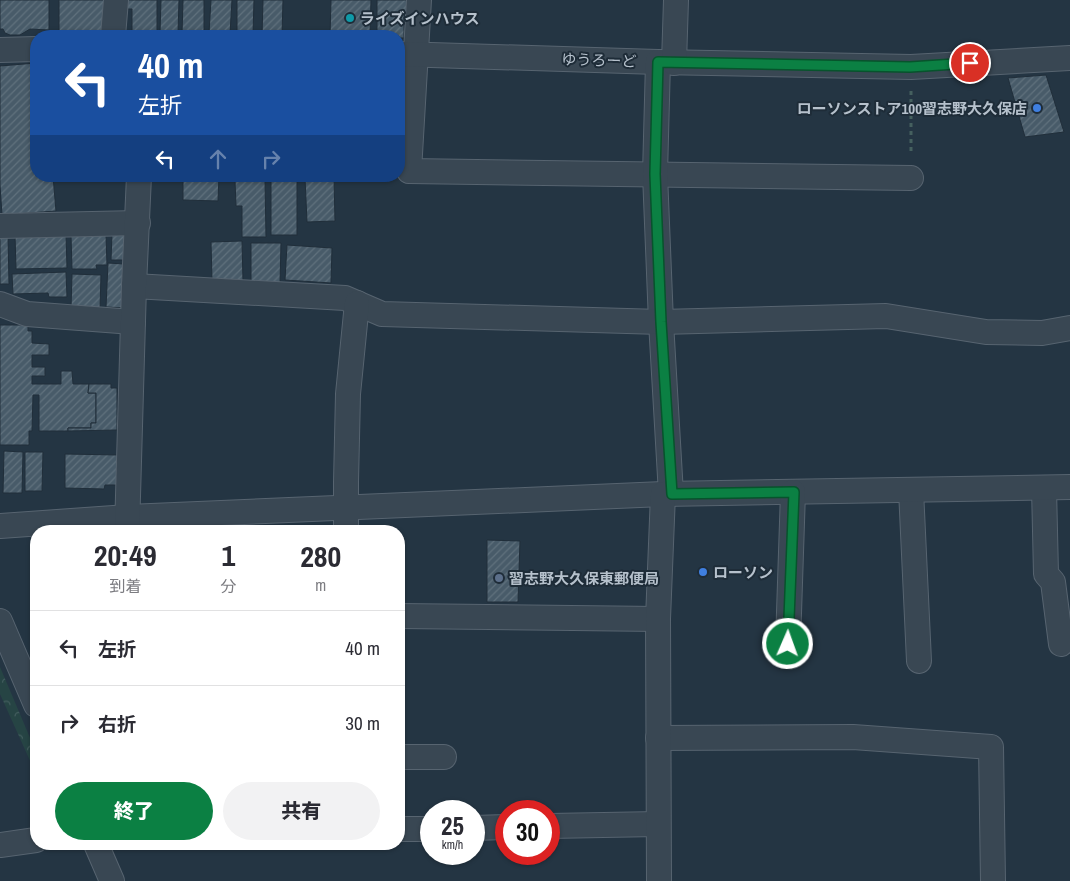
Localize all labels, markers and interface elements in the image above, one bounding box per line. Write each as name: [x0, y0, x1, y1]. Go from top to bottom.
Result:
place label: ライズインハウス: [360, 8, 480, 29]
marker: ライズインハウス: [344, 12, 356, 24]
text: 40 m: [138, 42, 203, 89]
pin: [949, 42, 991, 84]
street label: ゆうろーど: [561, 48, 637, 72]
icon: arrive: [956, 49, 984, 77]
icon: left: [55, 50, 120, 115]
text: 左折: [138, 90, 182, 120]
place label: ローソンストア100習志野大久保店: [797, 98, 1027, 119]
marker: ローソンストア100習志野大久保店: [1031, 102, 1043, 114]
icon: left: [151, 145, 179, 173]
icon: ahead: [204, 145, 232, 173]
icon: right: [257, 145, 285, 173]
text: 20:49: [94, 535, 157, 575]
text: 1: [222, 535, 235, 575]
text: 280: [300, 536, 341, 576]
place label: ローソン: [713, 562, 773, 583]
marker: ローソン: [697, 566, 709, 578]
place label: 習志野大久保東郵便局: [509, 568, 659, 589]
marker: 習志野大久保東郵便局: [493, 572, 505, 584]
text: m: [315, 574, 326, 596]
text: 到着: [109, 575, 141, 597]
text: 分: [220, 575, 236, 597]
position arrow: [761, 617, 813, 669]
icon: left: [55, 634, 83, 662]
text: 40 m: [345, 635, 380, 661]
text: 左折: [98, 636, 136, 662]
icon: right: [55, 709, 83, 737]
text: 30 m: [345, 710, 380, 736]
text: 右折: [98, 711, 136, 737]
button: 終了: [55, 782, 213, 840]
button: 共有: [223, 782, 380, 840]
speed limit sign: 30: [495, 800, 560, 865]
text: 25: [441, 809, 464, 843]
text: km/h: [442, 837, 463, 853]

